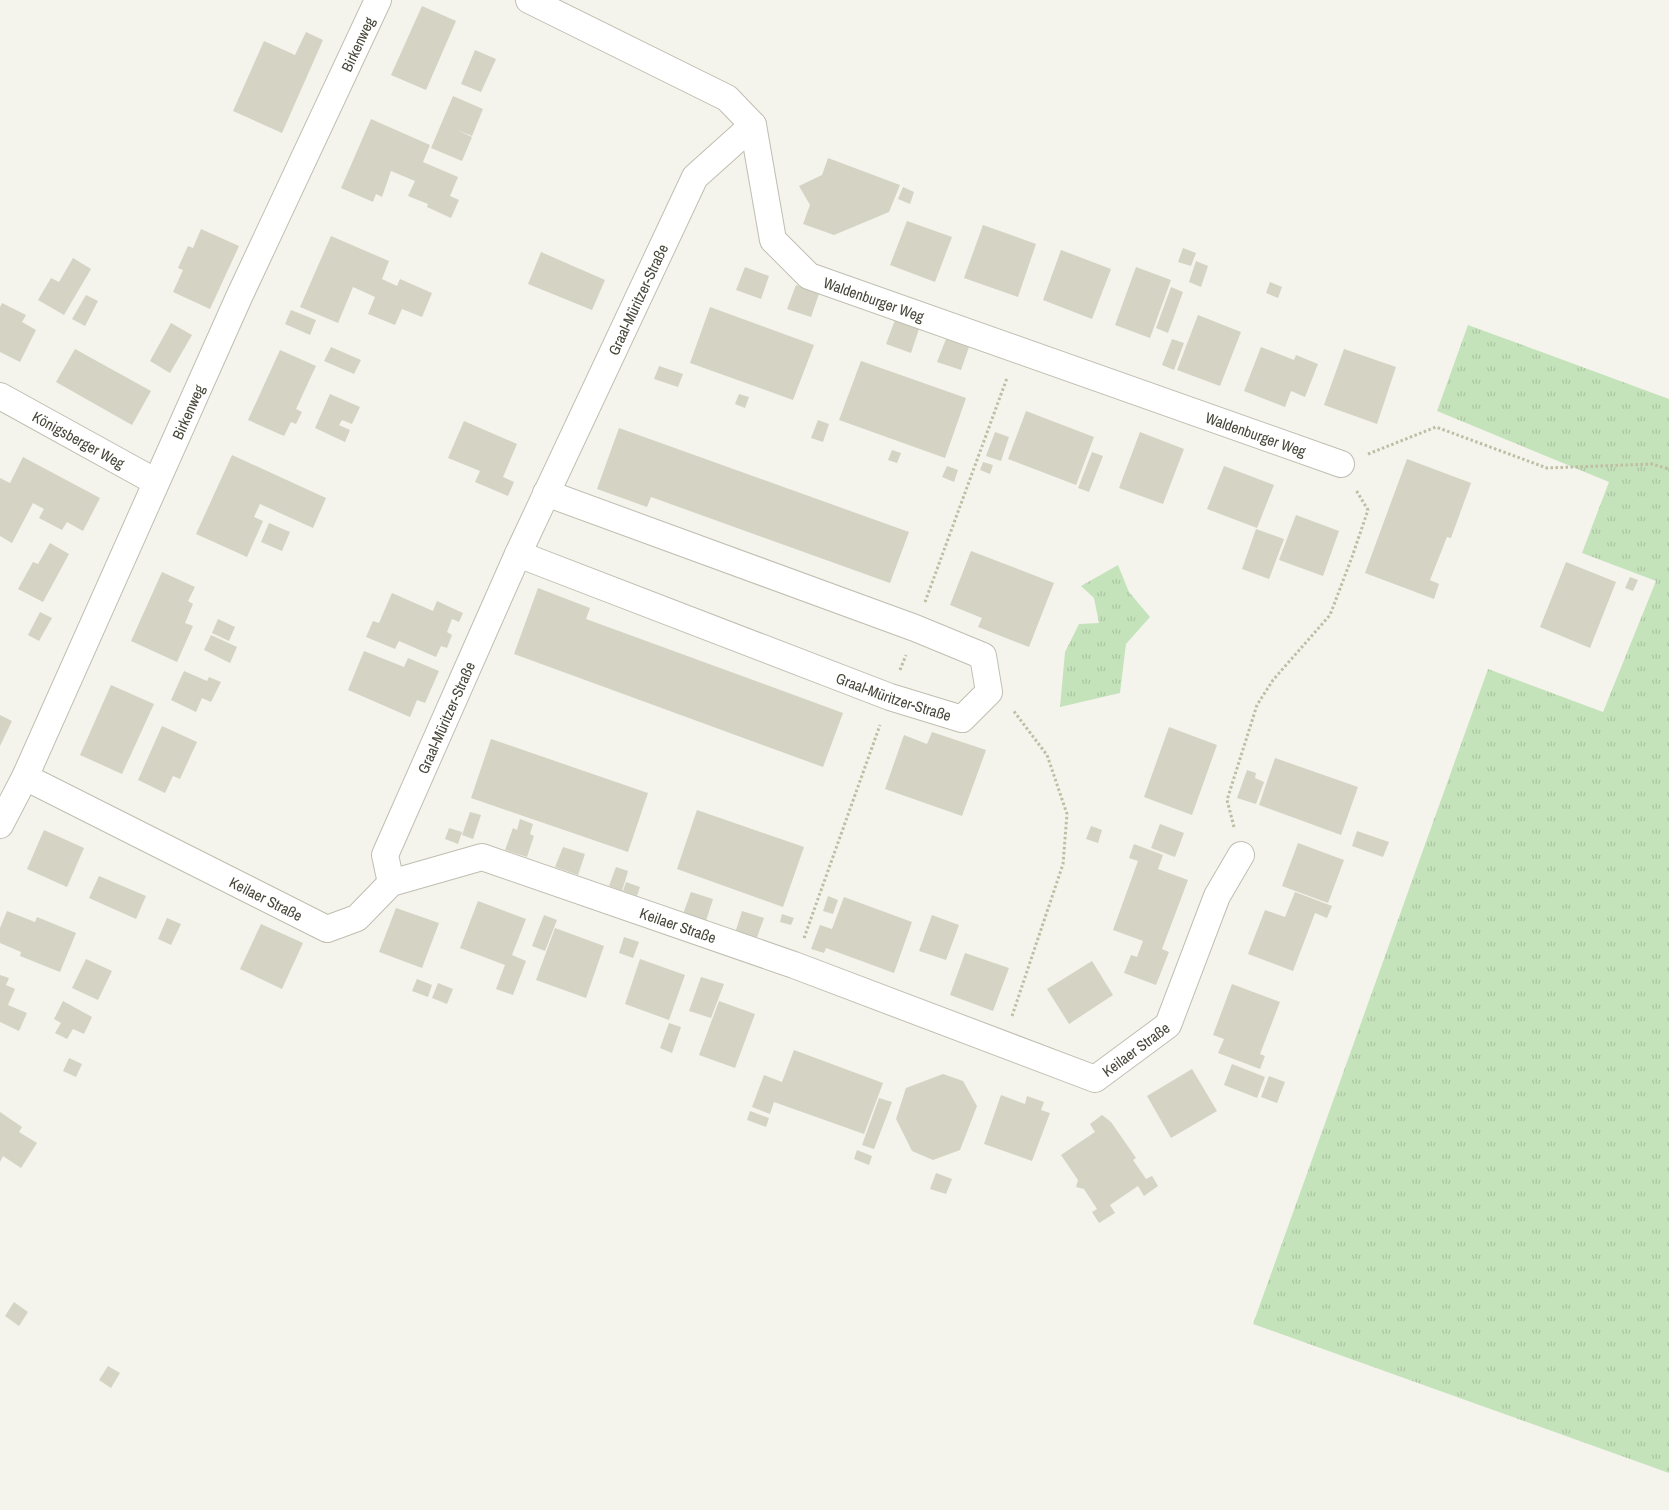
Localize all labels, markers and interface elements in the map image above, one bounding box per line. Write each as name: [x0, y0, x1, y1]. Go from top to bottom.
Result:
street label: Birkenweg: [336, 13, 379, 75]
street label: Graal-Müritzer-Straße: [602, 240, 673, 358]
street label: Waldenburger Weg: [821, 272, 927, 326]
street label: Birkenweg: [166, 381, 209, 443]
street label: Königsberger Weg: [29, 406, 129, 473]
street label: Waldenburger Weg: [1203, 406, 1309, 461]
street label: Graal-Müritzer-Straße: [412, 658, 480, 777]
street label: Graal-Müritzer-Straße: [833, 667, 954, 726]
street label: Keilaer Straße: [226, 871, 306, 926]
street label: Keilaer Straße: [637, 902, 719, 948]
street label: Keilaer Straße: [1097, 1017, 1174, 1081]

